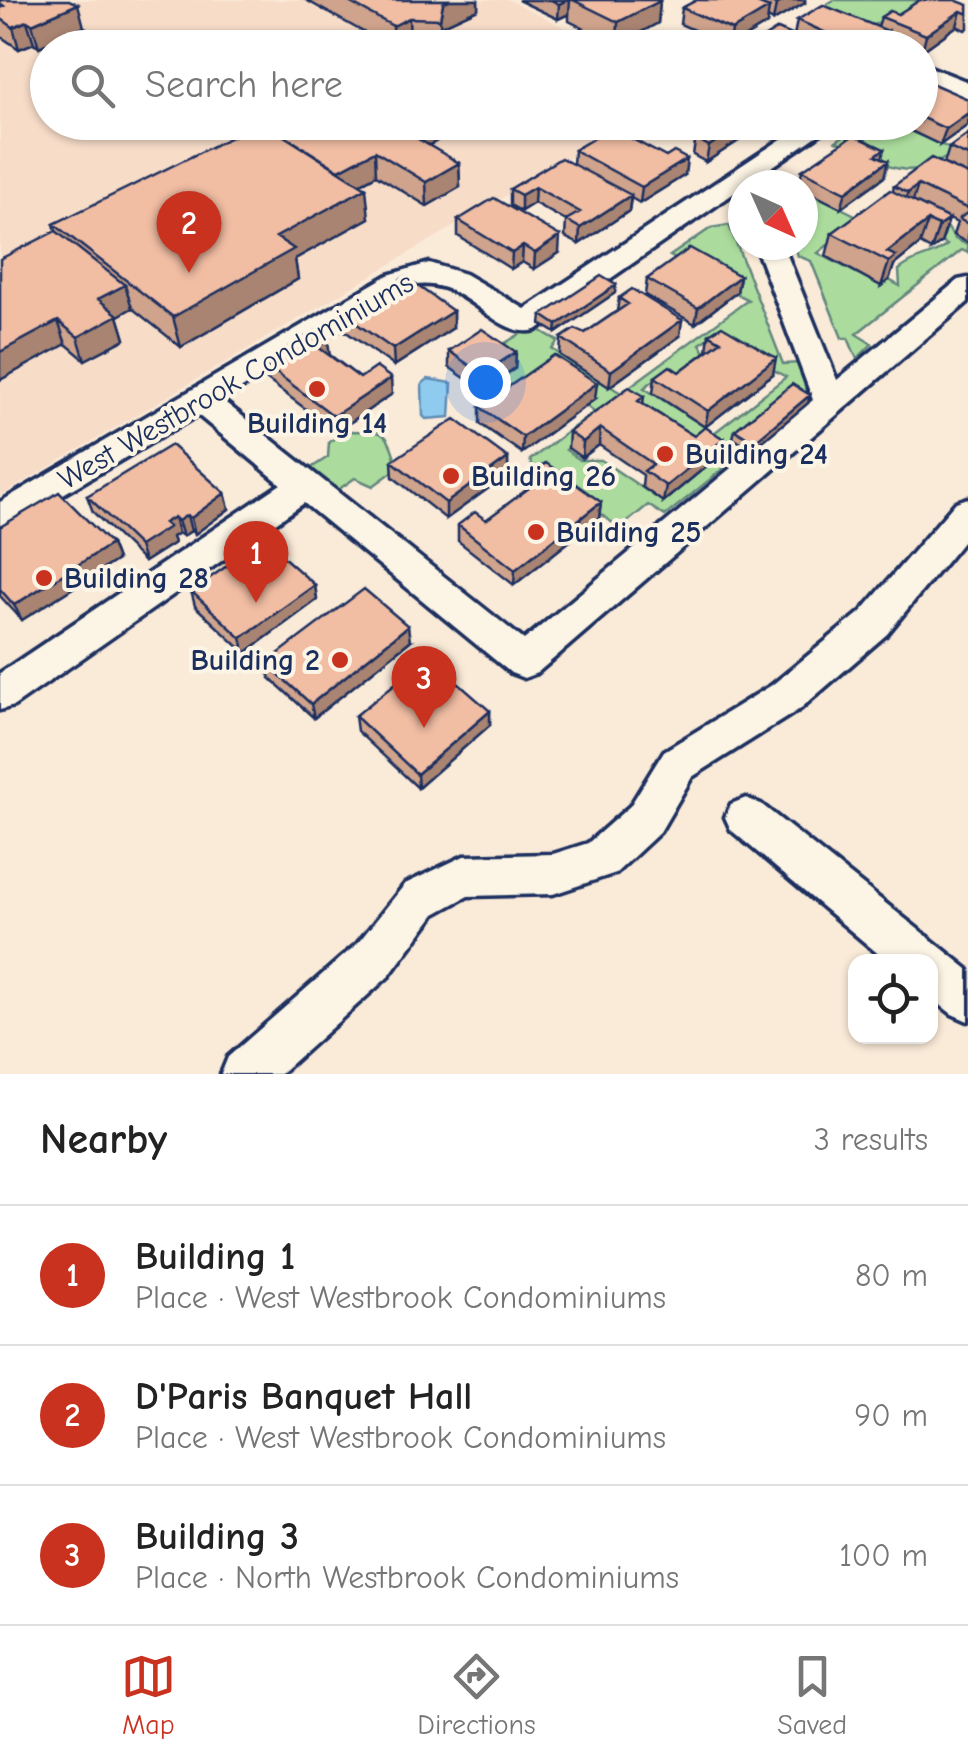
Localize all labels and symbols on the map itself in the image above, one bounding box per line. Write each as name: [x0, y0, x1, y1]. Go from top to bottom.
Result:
north arrow: [728, 170, 818, 260]
pin: 2: [156, 190, 222, 273]
street label: West Westbrook Condominiums: [52, 265, 420, 497]
your location: [460, 357, 511, 408]
marker: Building 14: [306, 378, 328, 400]
place label: Building 14: [247, 406, 387, 441]
place label: Building 24: [685, 437, 828, 472]
marker: Building 24: [654, 443, 676, 465]
place label: Building 26: [471, 459, 616, 494]
marker: Building 26: [440, 465, 462, 487]
place label: Building 25: [556, 515, 701, 550]
pin: 1: [224, 520, 288, 603]
marker: Building 25: [525, 521, 547, 543]
place label: Building 28: [64, 561, 209, 596]
marker: Building 28: [33, 567, 55, 589]
place label: Building 2: [190, 643, 320, 678]
pin: 3: [392, 646, 456, 728]
marker: Building 2: [329, 649, 351, 671]

